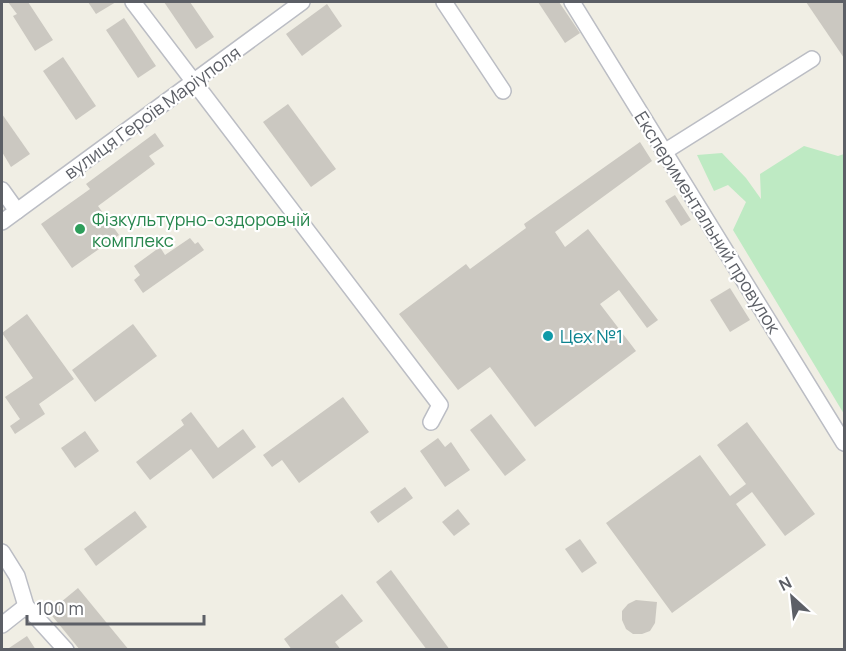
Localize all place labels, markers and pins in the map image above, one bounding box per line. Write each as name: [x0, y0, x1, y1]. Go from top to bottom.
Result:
place label: Фізкультурно-оздоровчій комплекс: [92, 207, 310, 252]
marker: Фізкультурно-оздоровчій комплекс: [73, 222, 87, 236]
place label: Цех №1: [560, 324, 623, 348]
marker: Цех №1: [541, 329, 555, 343]

